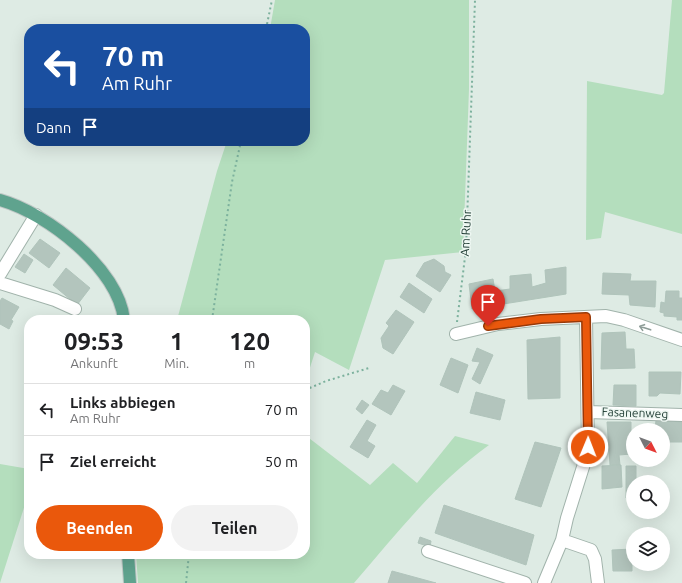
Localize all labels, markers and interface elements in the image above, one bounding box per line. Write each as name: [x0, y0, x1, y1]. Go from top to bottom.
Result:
icon: left: [36, 40, 88, 92]
text: 70 m: [102, 40, 164, 71]
text: Am Ruhr: [102, 73, 172, 93]
icon: arrive: [79, 116, 101, 138]
text: Dann: [36, 119, 71, 136]
street label: Am Ruhr: [458, 209, 473, 257]
pin: [471, 285, 505, 326]
icon: arrive: [477, 291, 499, 313]
one-way arrow: [639, 324, 652, 331]
text: 09:53: [64, 328, 124, 355]
text: 1: [170, 328, 184, 355]
text: 120: [229, 328, 270, 355]
text: Ankunft: [70, 356, 118, 370]
text: Min.: [164, 356, 189, 370]
text: m: [244, 356, 255, 370]
text: Links abbiegen: [70, 394, 175, 411]
icon: left: [36, 399, 58, 421]
text: 70 m: [265, 401, 298, 418]
street label: Fasanenweg: [602, 405, 668, 420]
text: Am Ruhr: [70, 411, 121, 425]
north arrow: [626, 423, 670, 467]
map controls: [626, 423, 670, 571]
position arrow: [567, 426, 609, 468]
icon: arrive: [36, 451, 58, 473]
text: Ziel erreicht: [70, 453, 156, 470]
text: 50 m: [265, 453, 298, 470]
button: search: [626, 475, 670, 519]
button: Beenden: [36, 505, 163, 551]
button: Teilen: [171, 505, 298, 551]
button: layers: [626, 527, 670, 571]

